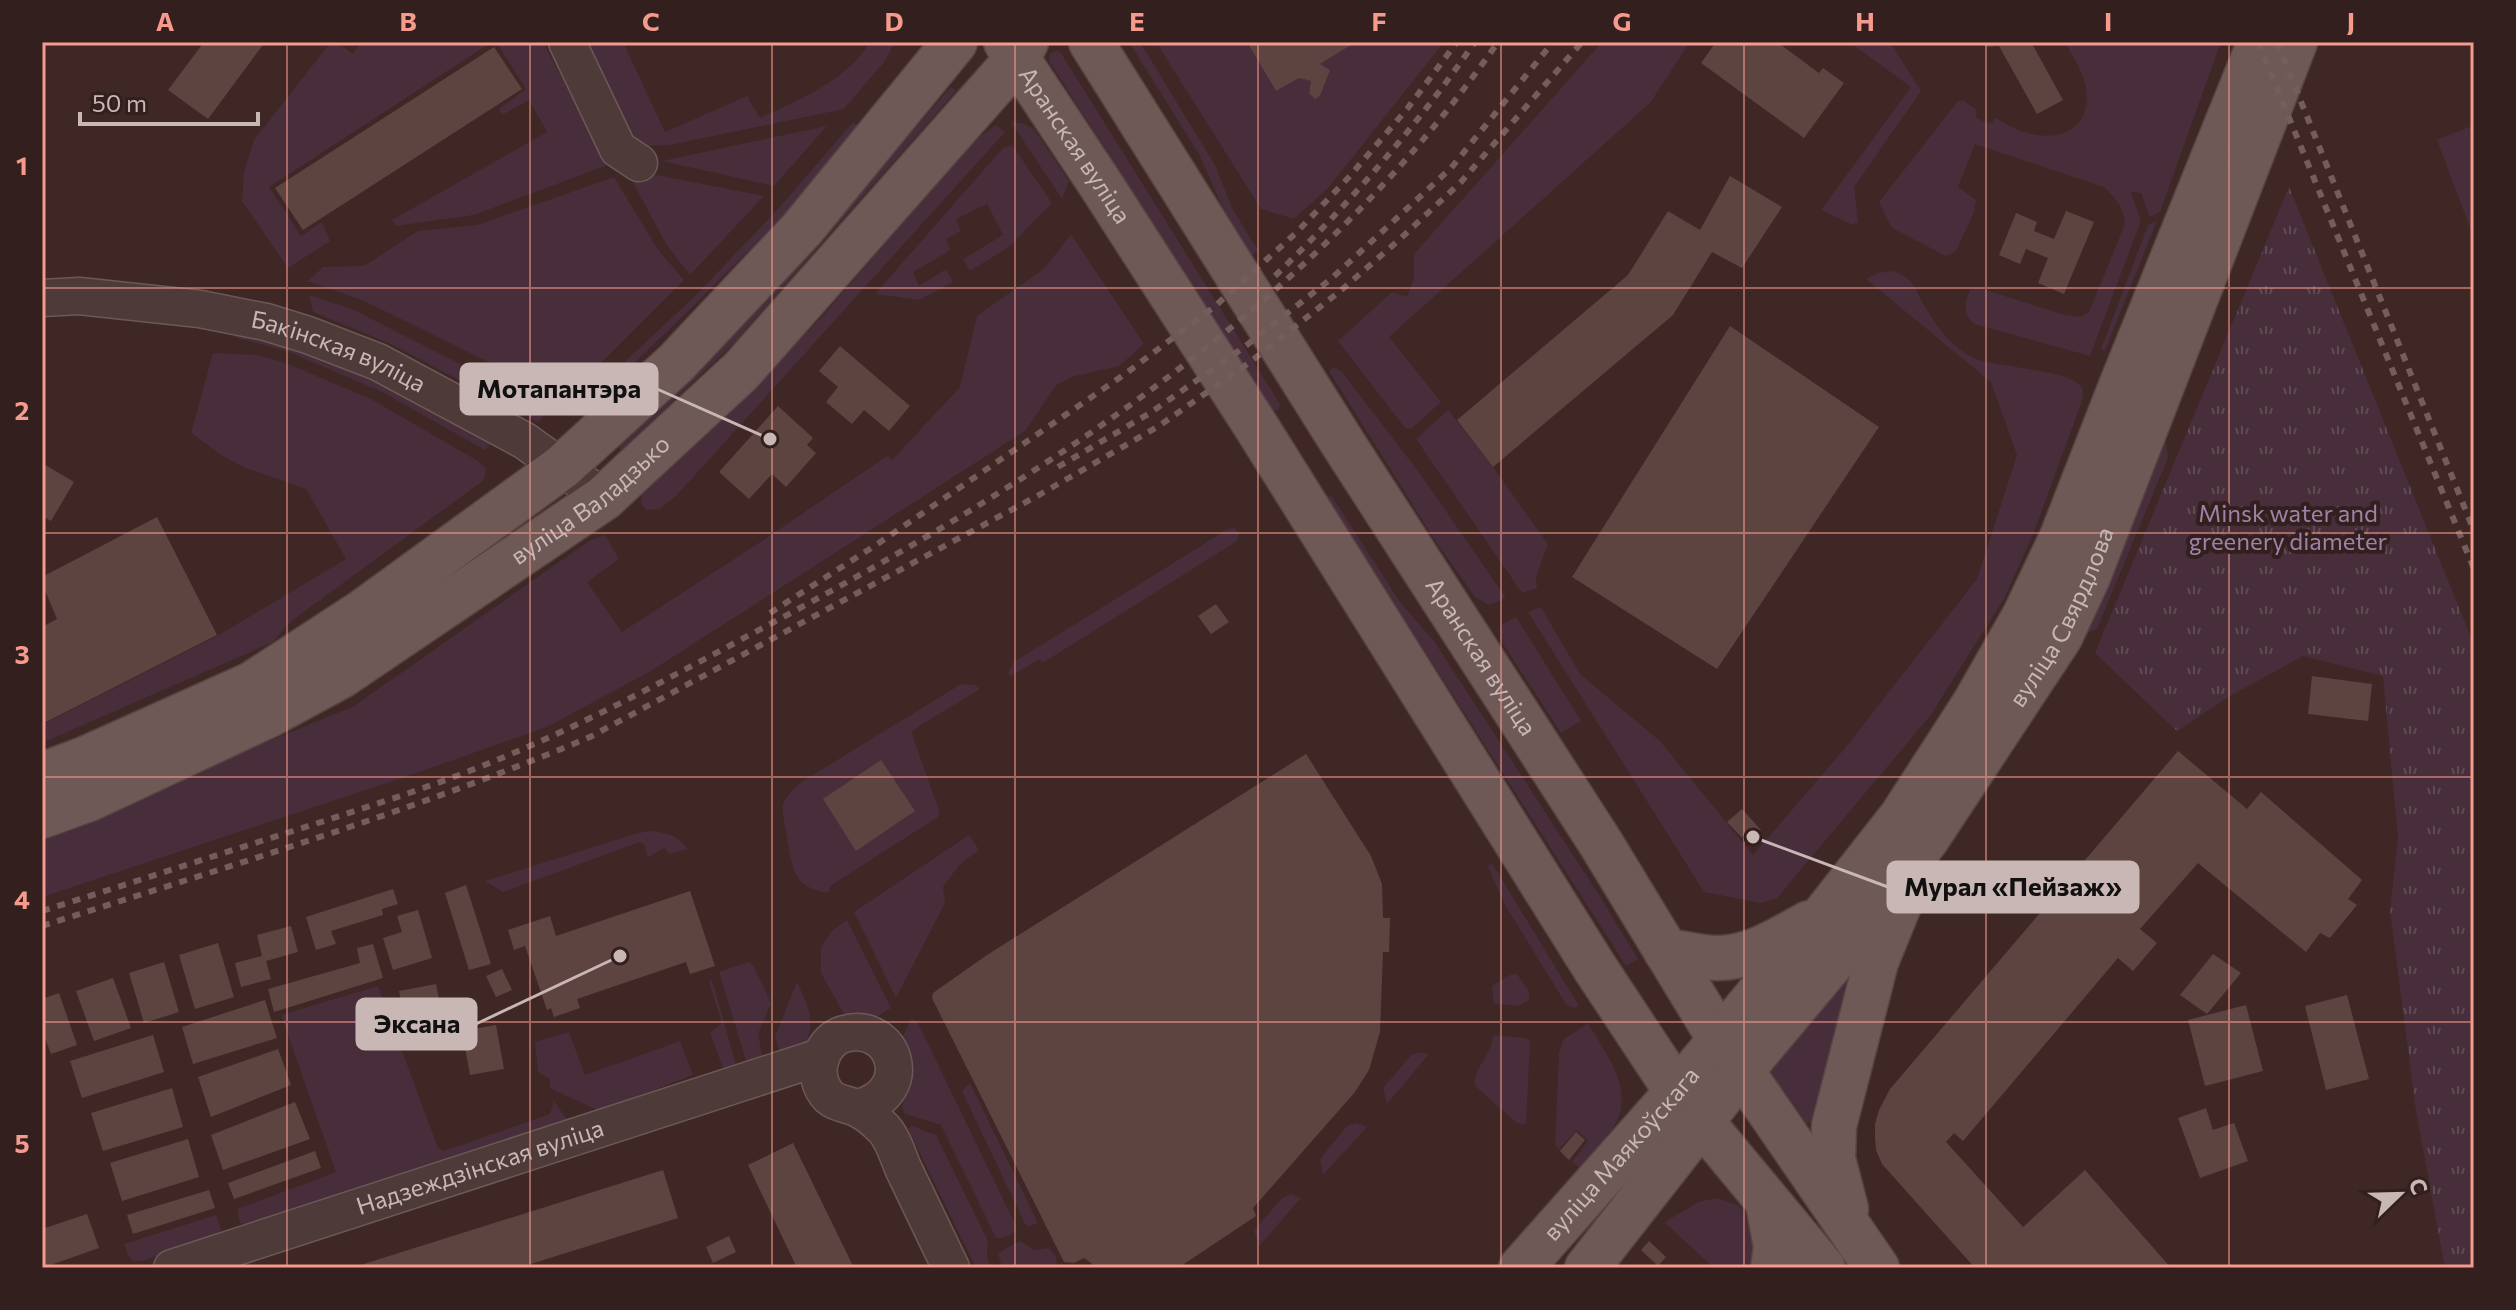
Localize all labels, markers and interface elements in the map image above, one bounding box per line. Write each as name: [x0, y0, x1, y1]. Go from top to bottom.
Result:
text: A: [156, 5, 175, 36]
text: B: [399, 5, 417, 36]
text: C: [642, 5, 660, 36]
text: D: [884, 5, 904, 36]
text: E: [1129, 5, 1145, 36]
text: F: [1371, 5, 1387, 36]
text: G: [1613, 5, 1631, 36]
text: H: [1855, 5, 1875, 36]
text: I: [2104, 5, 2112, 36]
text: J: [2347, 5, 2355, 36]
street label: Аранская вуліца: [1013, 61, 1138, 228]
scale bar: [80, 76, 258, 126]
text: 50 m: [92, 88, 147, 117]
text: 1: [16, 149, 28, 180]
street label: Бакінская вуліца: [249, 303, 431, 398]
callout: Мотапантэра: [461, 364, 657, 414]
text: Мотапантэра: [477, 372, 641, 403]
text: 2: [15, 394, 29, 425]
street label: вуліца Валадзько: [505, 428, 675, 570]
park label: Minsk water and greenery diameter: [2189, 498, 2388, 555]
street label: вуліца Свярдлова: [2002, 523, 2119, 712]
street label: Аранская вуліца: [1420, 572, 1543, 740]
text: 3: [14, 638, 30, 669]
callout: Мурал «Пейзаж»: [1888, 862, 2138, 912]
text: Мурал «Пейзаж»: [1904, 870, 2122, 901]
text: 4: [14, 883, 30, 914]
callout: Эксана: [357, 999, 476, 1049]
text: Эксана: [374, 1007, 460, 1038]
street label: вуліца Маякоўскага: [1536, 1061, 1705, 1246]
street label: Надзеждзінская вуліца: [352, 1112, 607, 1220]
text: 5: [14, 1127, 30, 1158]
north arrow: [2360, 1154, 2440, 1234]
text: С: [2404, 1174, 2434, 1198]

